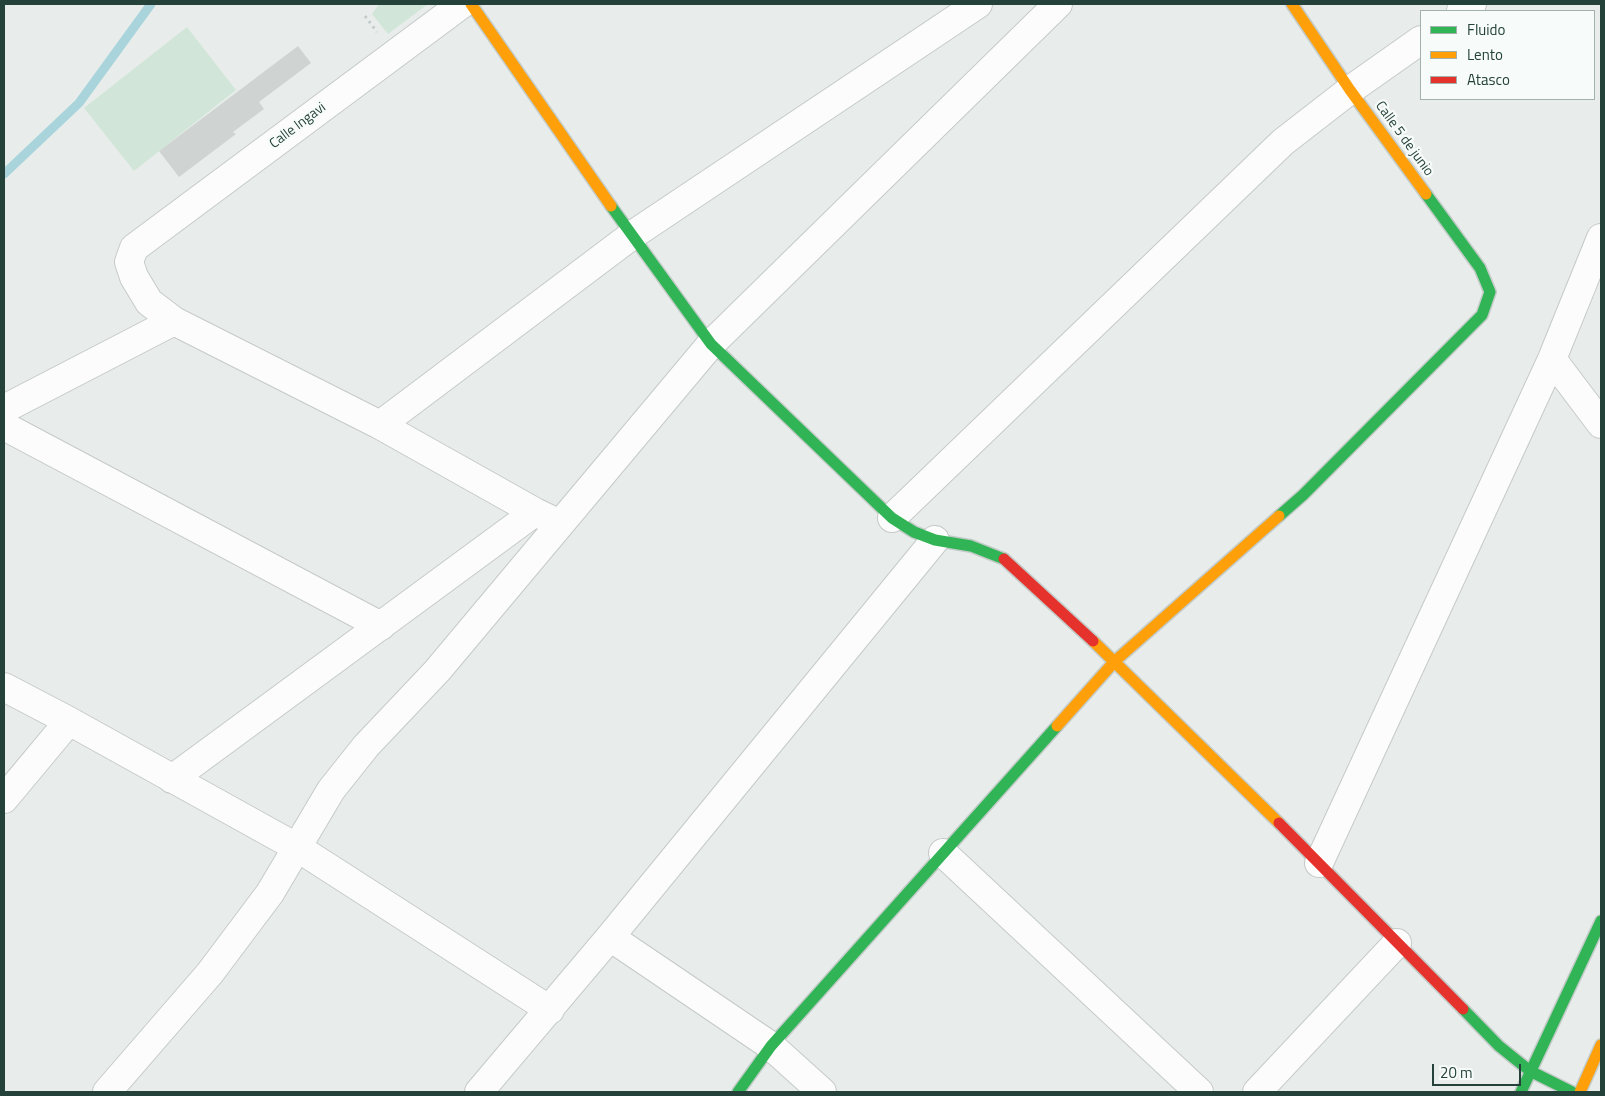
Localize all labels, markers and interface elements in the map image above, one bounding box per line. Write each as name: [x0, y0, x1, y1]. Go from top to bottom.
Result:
legend: [1420, 10, 1595, 100]
text: Fluido: [1467, 18, 1505, 41]
text: Lento: [1467, 43, 1503, 66]
text: Atasco: [1467, 68, 1510, 91]
street label: Calle 5 de junio: [1371, 98, 1437, 180]
street label: Calle Ingavi: [267, 99, 329, 153]
scale bar: [1435, 1054, 1524, 1086]
text: 20 m: [1440, 1061, 1473, 1084]

